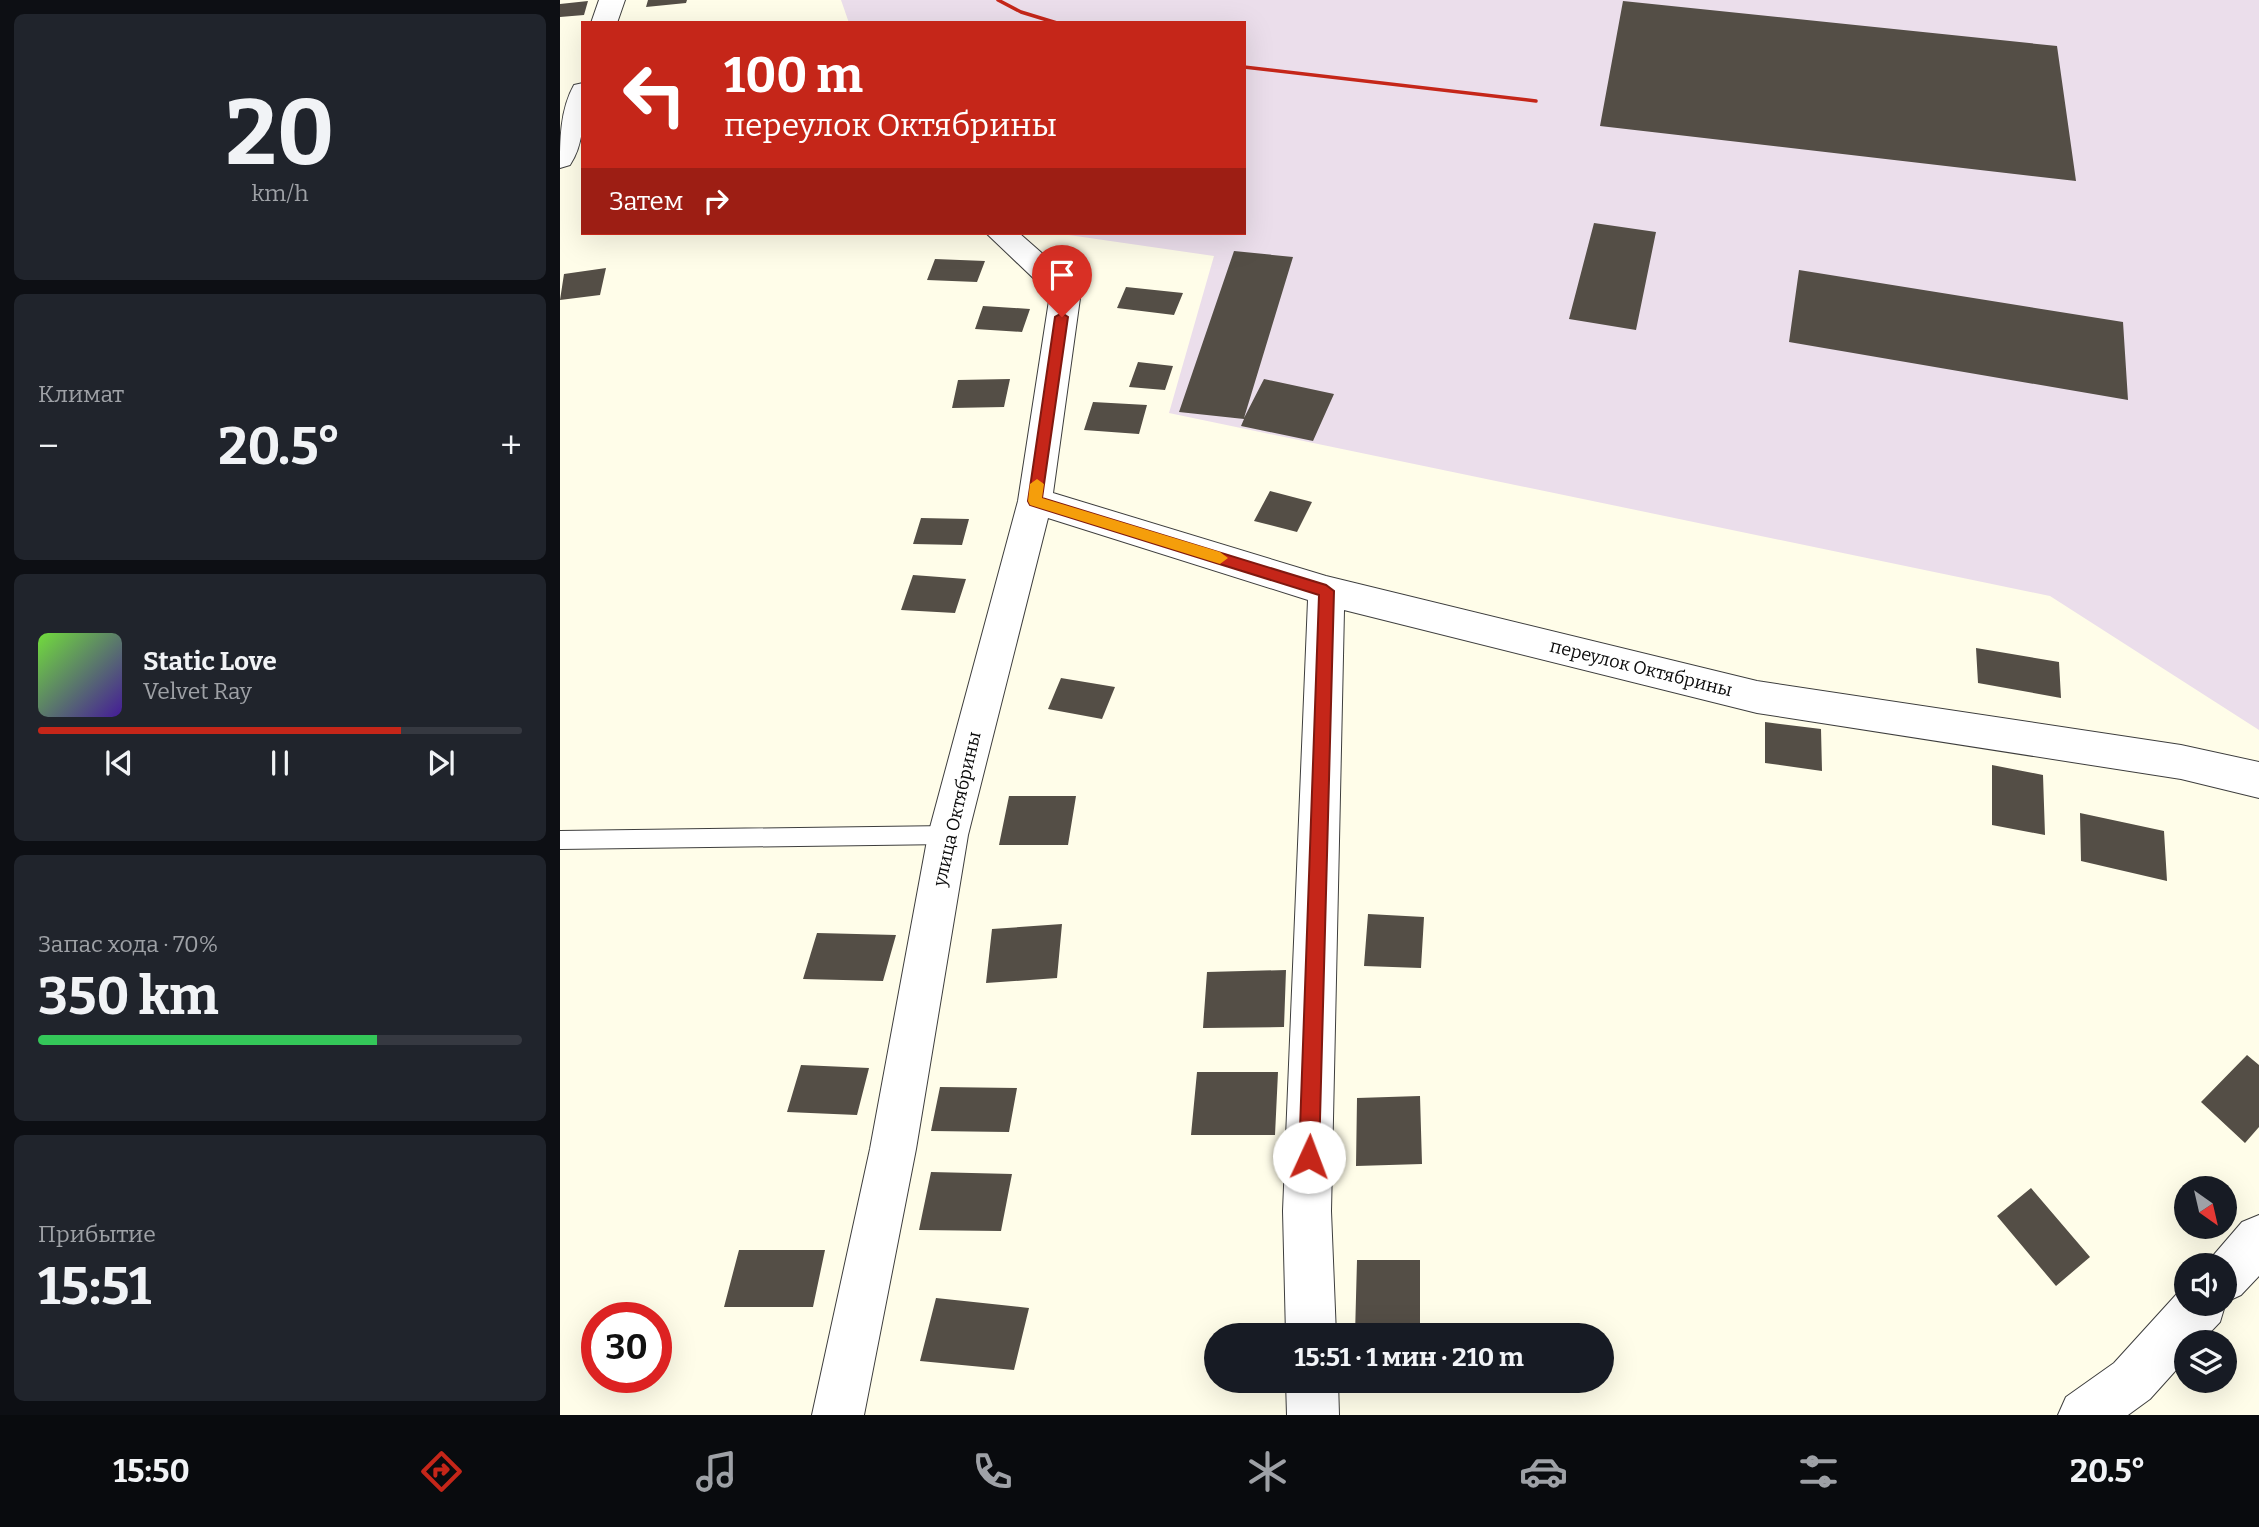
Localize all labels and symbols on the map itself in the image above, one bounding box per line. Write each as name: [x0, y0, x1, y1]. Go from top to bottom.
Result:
pin: [1032, 245, 1092, 317]
street label: переулок Октябрины: [1547, 635, 1735, 701]
street label: улица Октябрины: [928, 730, 985, 889]
position arrow: [1272, 1120, 1346, 1194]
north arrow: [2174, 1176, 2236, 1239]
speed limit sign: 30: [581, 1302, 672, 1393]

